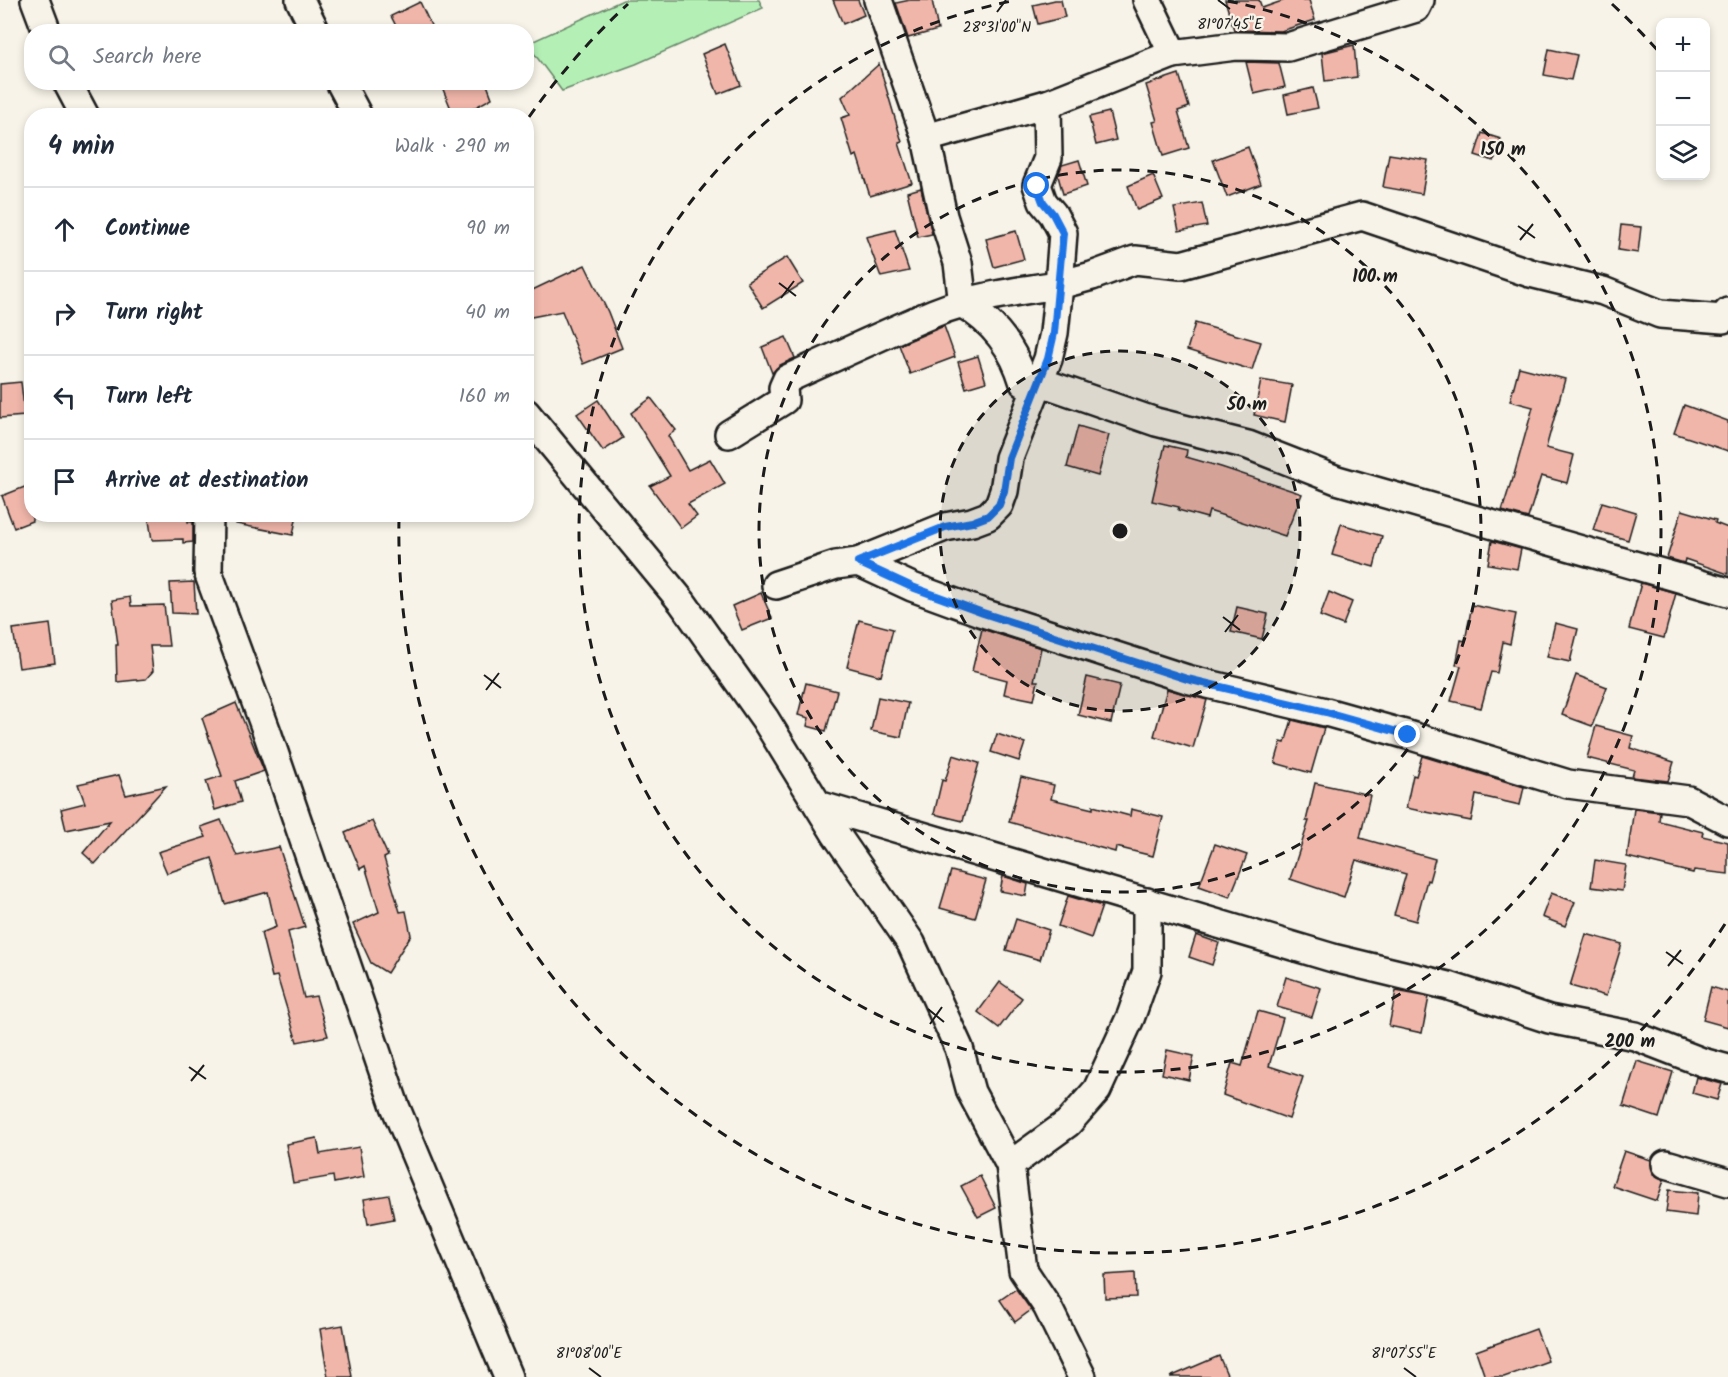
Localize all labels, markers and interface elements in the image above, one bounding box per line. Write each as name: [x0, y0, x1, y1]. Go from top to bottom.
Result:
text: 81°07'45"E: [1197, 13, 1264, 37]
text: 28°31'00"N: [963, 16, 1031, 40]
map controls: [1656, 18, 1710, 180]
button: +: [1656, 18, 1710, 72]
search box: [24, 24, 534, 90]
text: Search here: [93, 40, 201, 75]
icon: search: [45, 41, 78, 74]
button: −: [1656, 72, 1710, 126]
text: 4 min: [48, 126, 115, 168]
button: layers: [1656, 126, 1710, 180]
text: Walk · 290 m: [395, 131, 510, 163]
text: 150 m: [1480, 136, 1526, 165]
route start: [1023, 172, 1049, 198]
text: Continue: [105, 212, 190, 247]
icon: ahead: [48, 213, 81, 246]
text: 90 m: [466, 213, 510, 245]
text: 100 m: [1352, 263, 1398, 292]
text: Turn right: [105, 296, 203, 331]
icon: right: [48, 297, 81, 330]
text: 40 m: [465, 297, 510, 329]
text: Turn left: [105, 380, 192, 415]
icon: left: [48, 381, 81, 414]
text: 160 m: [459, 381, 510, 413]
text: 50 m: [1226, 391, 1267, 420]
text: Arrive at destination: [105, 464, 308, 499]
icon: arrive: [48, 465, 81, 498]
centre of rings: [1110, 521, 1130, 541]
route end: [1394, 721, 1420, 747]
text: 200 m: [1605, 1028, 1656, 1057]
text: 81°08'00"E: [556, 1342, 623, 1366]
text: 81°07'55"E: [1371, 1342, 1438, 1366]

